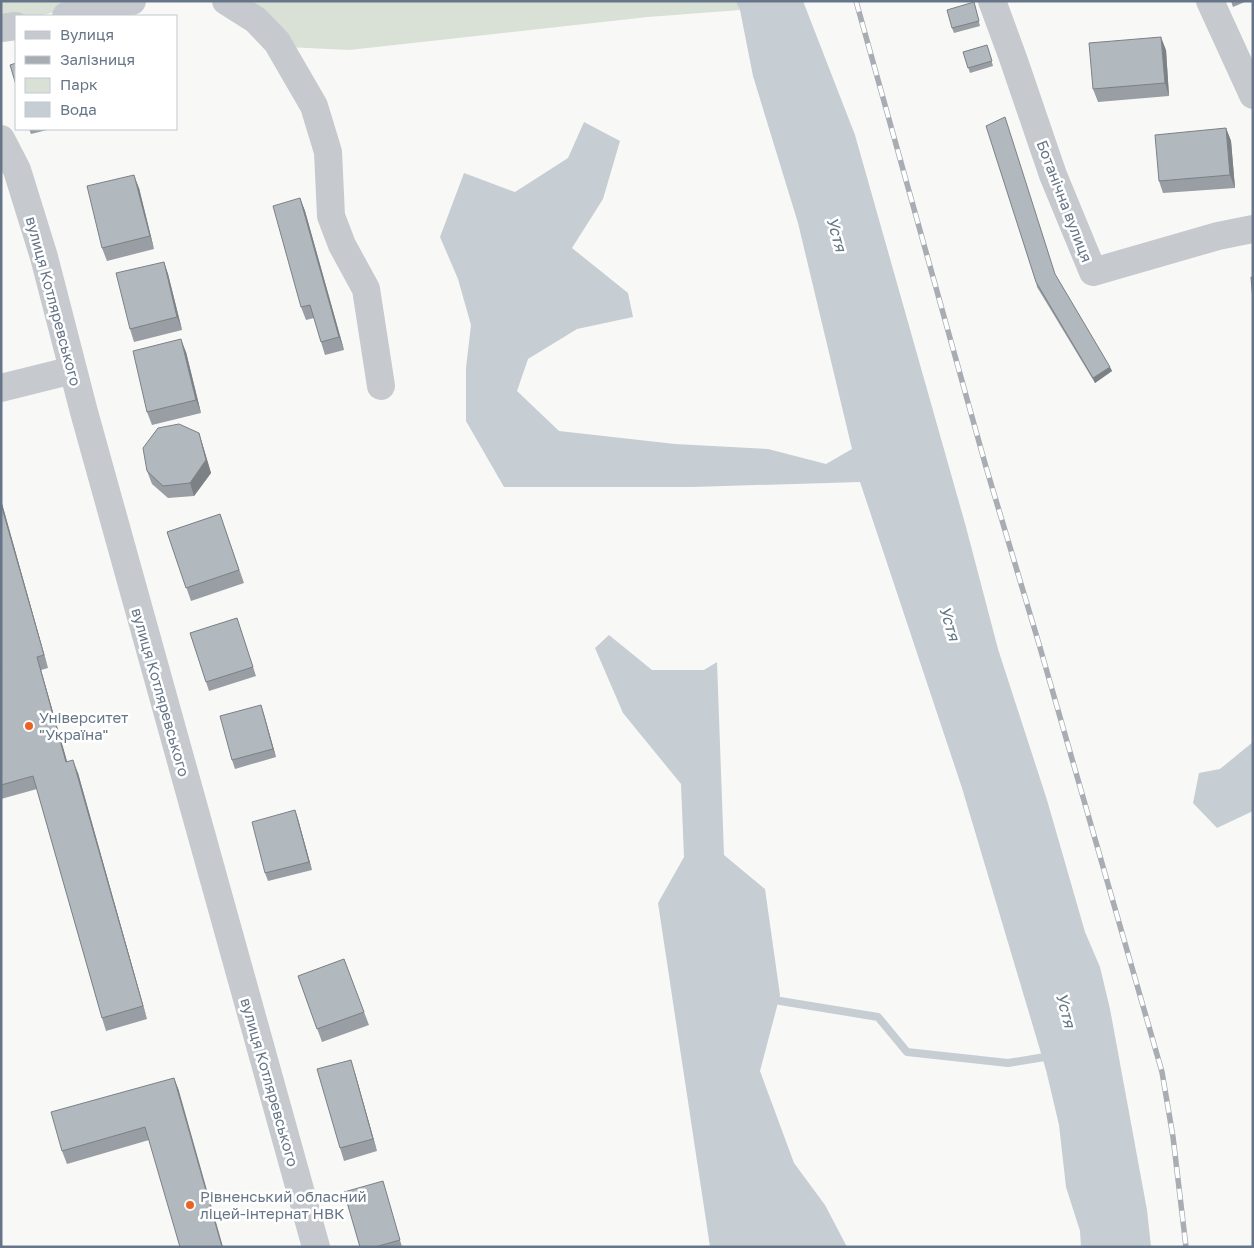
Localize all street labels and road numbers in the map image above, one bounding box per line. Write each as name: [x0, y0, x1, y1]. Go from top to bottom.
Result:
street label: Ботанічна вулиця: [1033, 137, 1097, 265]
street label: вулиця Котляревського: [23, 214, 85, 388]
street label: вулиця Котляревського: [128, 606, 194, 778]
street label: вулиця Котляревського: [237, 996, 303, 1168]

